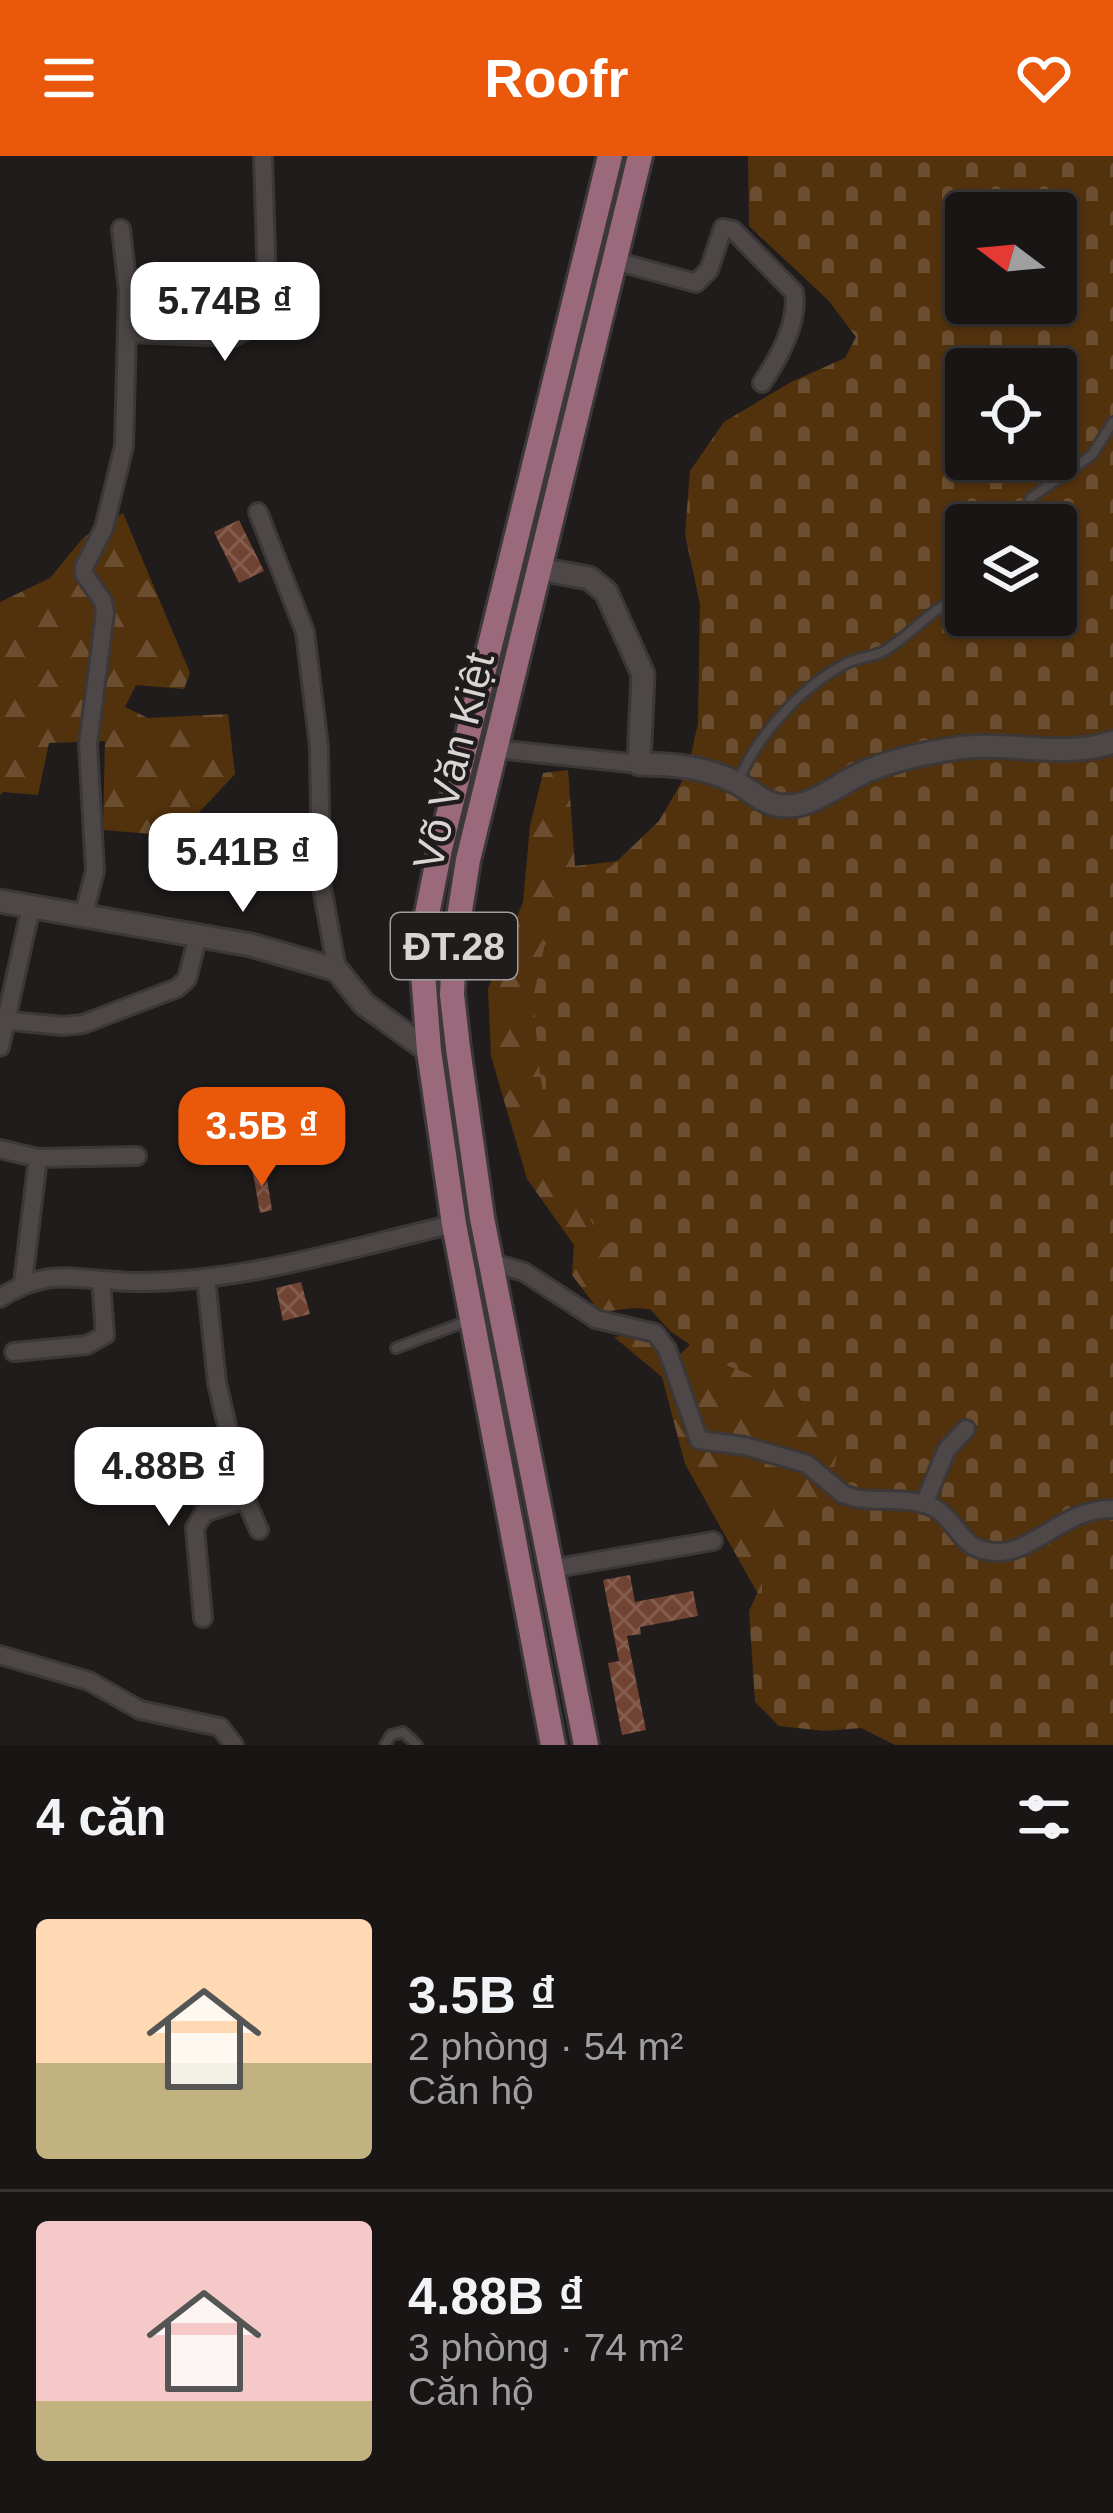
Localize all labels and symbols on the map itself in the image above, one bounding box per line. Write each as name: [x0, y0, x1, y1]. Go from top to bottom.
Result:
north arrow: [945, 192, 1077, 324]
pin: 5.74B ₫: [114, 262, 336, 364]
street label: Võ Văn Kiệt: [404, 648, 503, 874]
pin: 5.41B ₫: [132, 813, 354, 915]
road number: ĐT.28: [391, 913, 517, 979]
pin: 3.5B ₫: [164, 1087, 360, 1189]
pin: 4.88B ₫: [58, 1427, 280, 1529]

